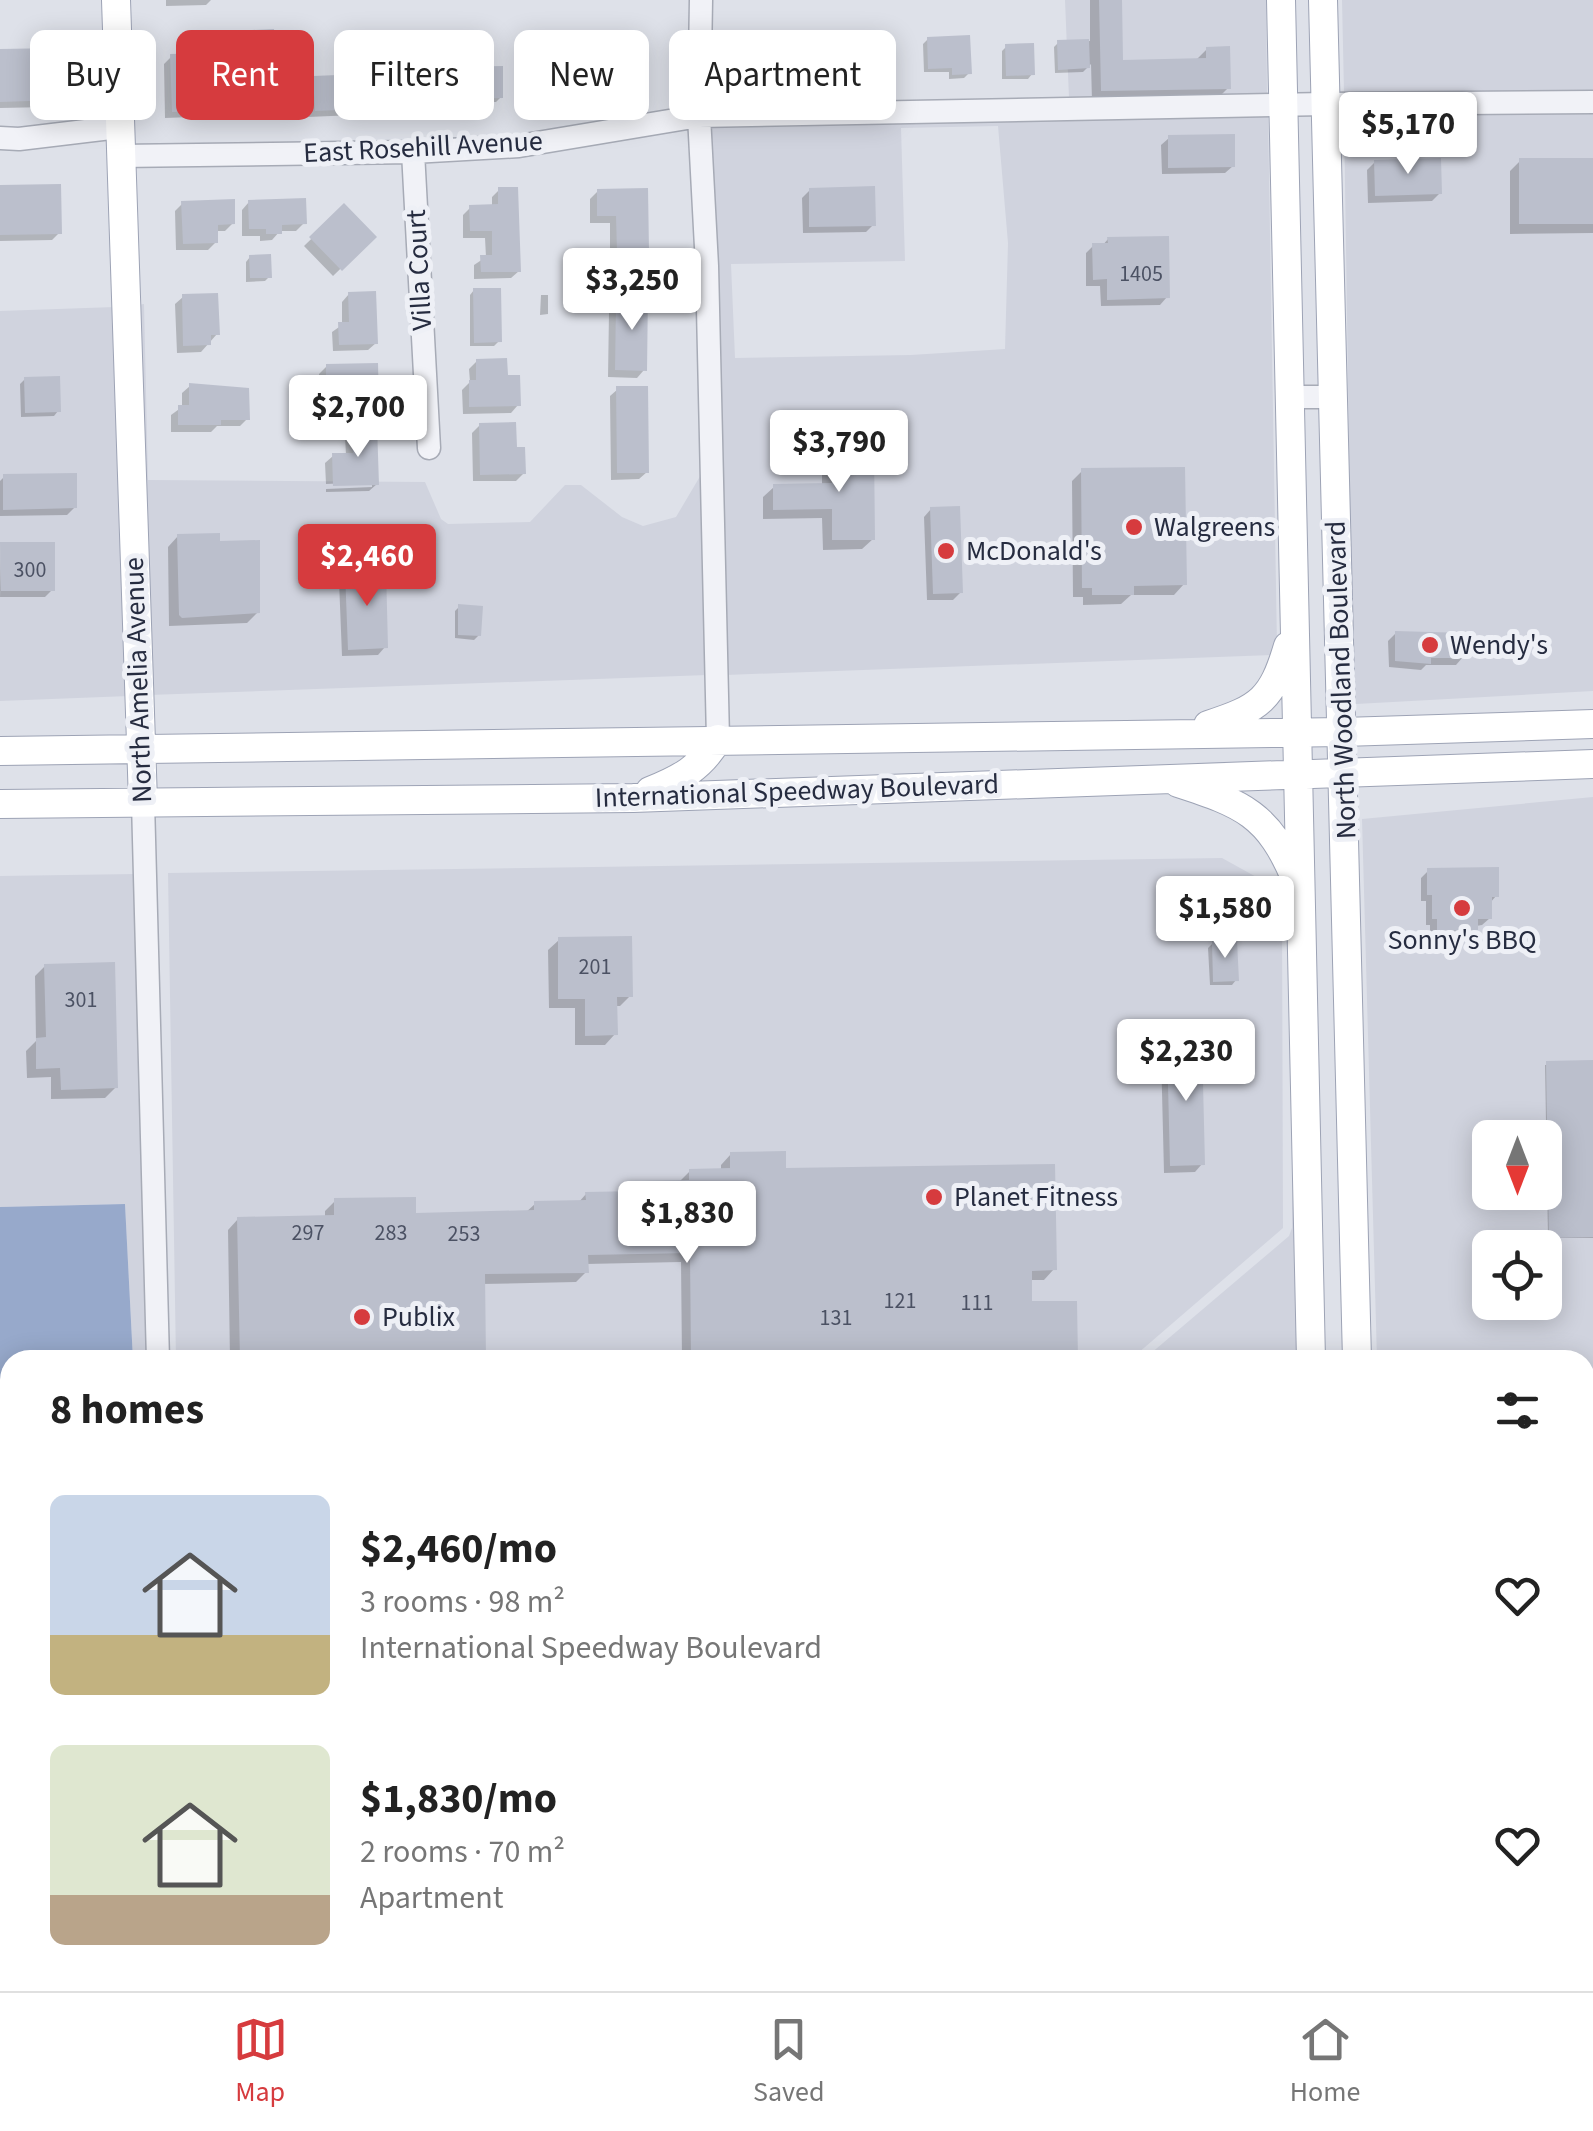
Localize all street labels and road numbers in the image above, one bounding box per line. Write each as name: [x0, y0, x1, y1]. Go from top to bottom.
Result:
street label: East Rosehill Avenue: [302, 121, 544, 173]
street label: Villa Court: [396, 208, 442, 331]
street label: North Woodland Boulevard: [1315, 520, 1367, 840]
street label: North Amelia Avenue: [114, 557, 162, 803]
street label: International Speedway Boulevard: [594, 764, 1000, 818]

